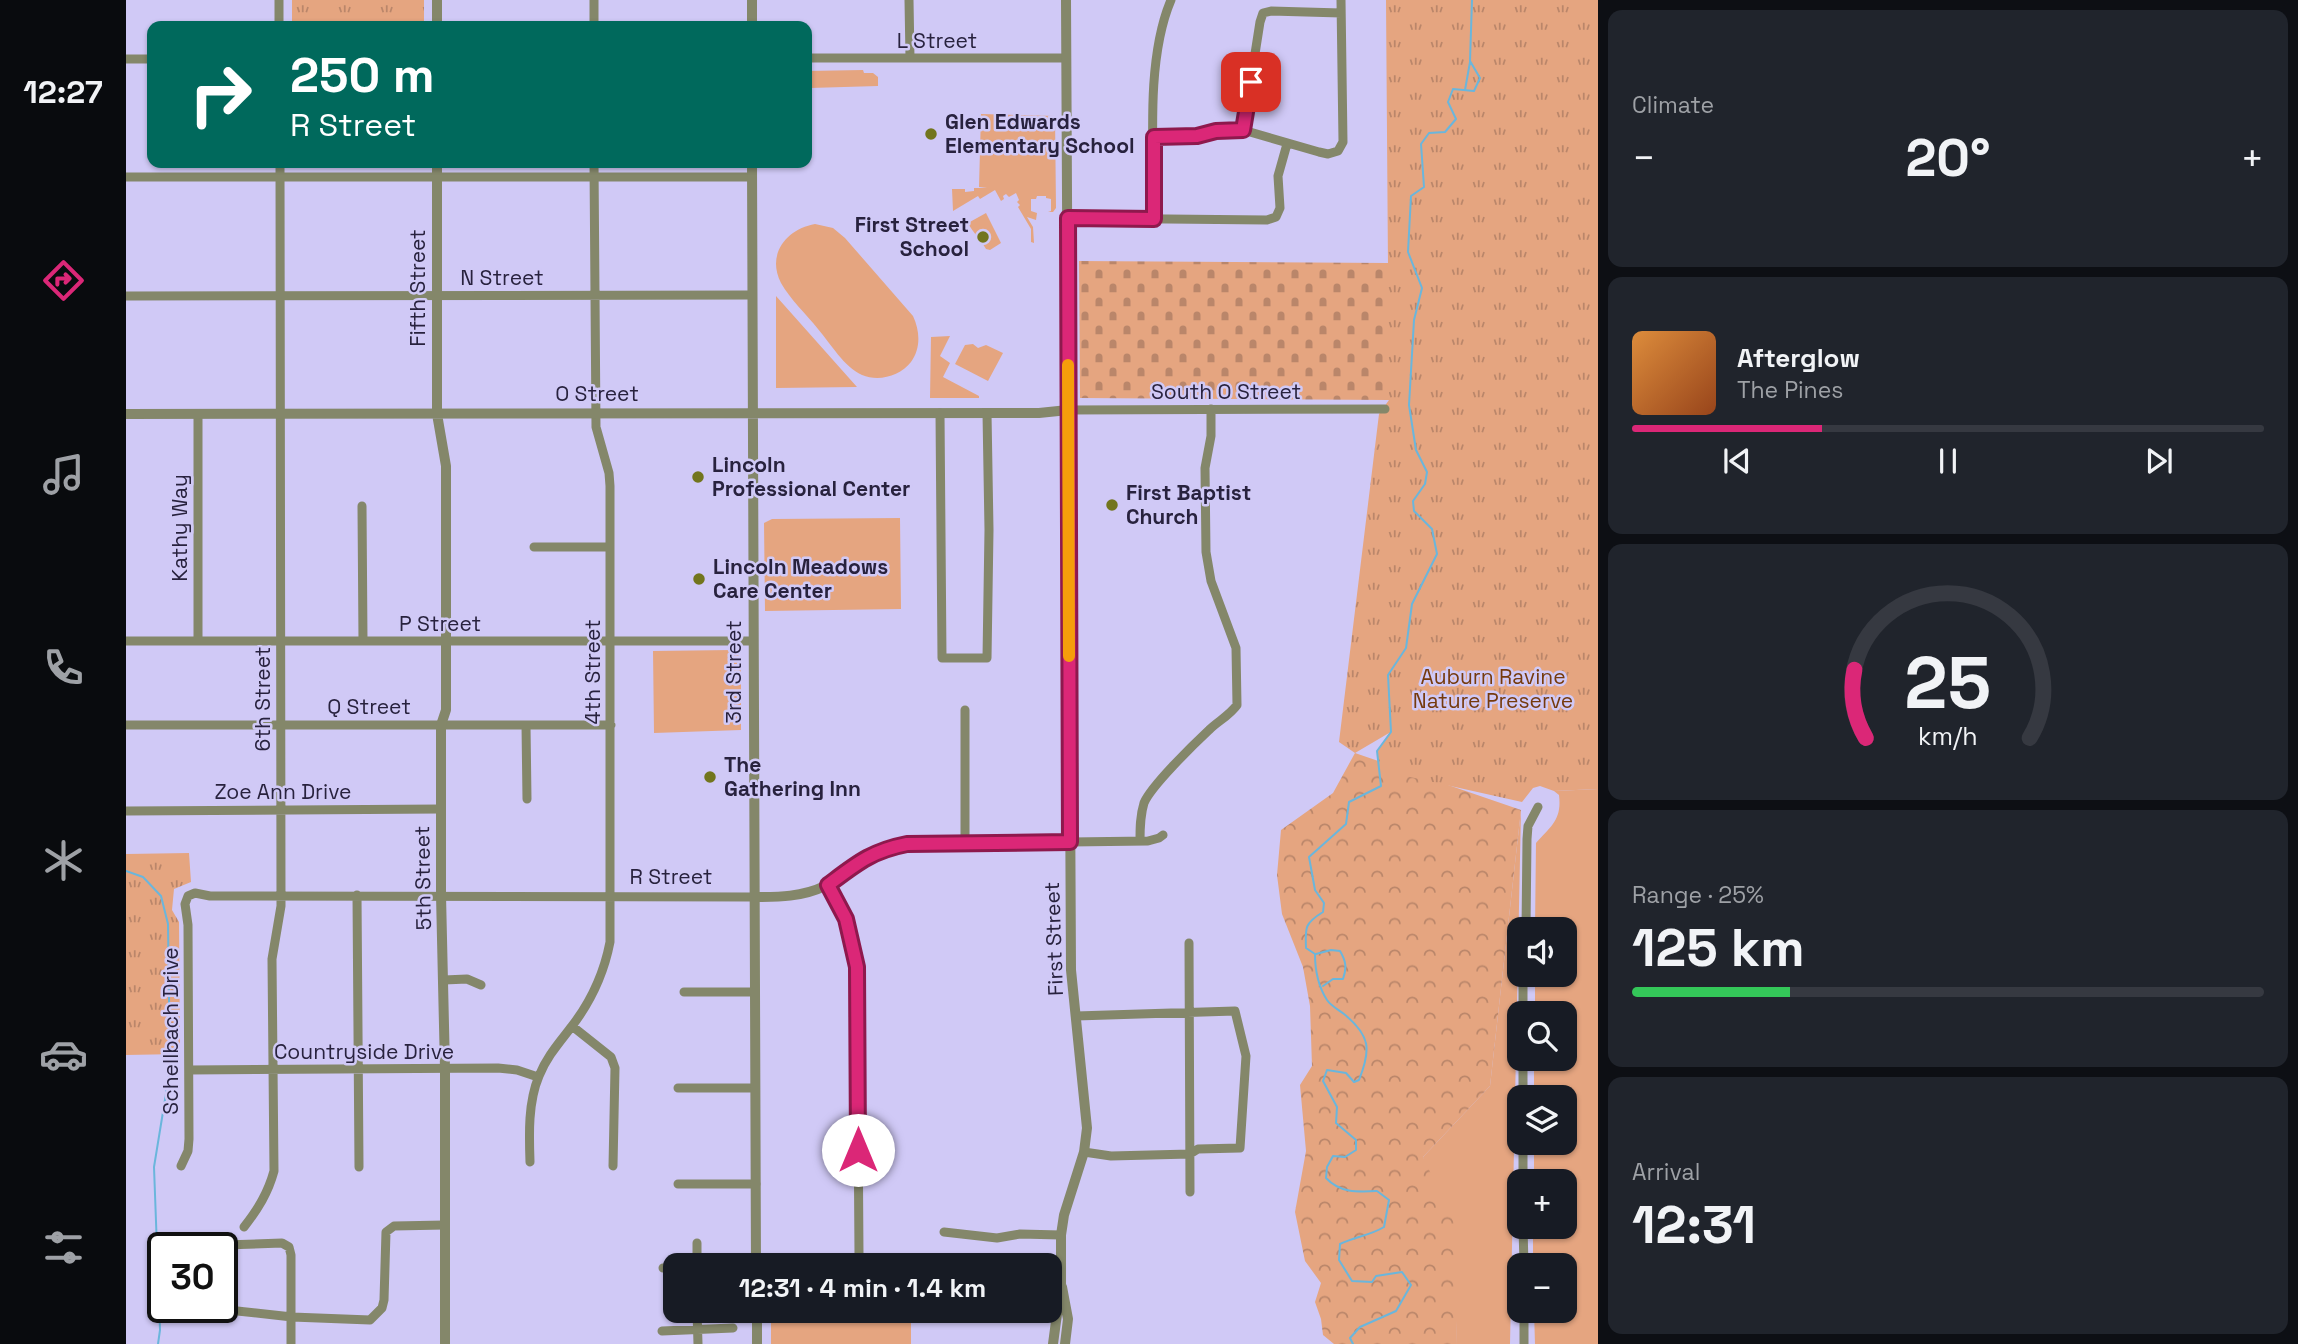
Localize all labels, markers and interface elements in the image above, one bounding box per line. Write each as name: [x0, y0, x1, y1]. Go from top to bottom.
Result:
street label: L Street: [897, 27, 977, 54]
text: 250 m: [290, 44, 435, 106]
icon: right: [175, 49, 266, 140]
pin: [1221, 52, 1281, 112]
icon: arrive: [1232, 63, 1270, 101]
text: 12:27: [23, 72, 103, 112]
text: Climate: [1632, 90, 1714, 120]
text: R Street: [290, 105, 416, 145]
place label: Glen Edwards Elementary School: [945, 108, 1135, 159]
text: 20°: [1905, 125, 1991, 191]
marker: Glen Edwards Elementary School: [923, 126, 939, 142]
text: −: [1632, 134, 1656, 182]
text: +: [2240, 134, 2264, 182]
place label: First Street School: [855, 211, 969, 262]
street label: Fifth Street: [404, 229, 431, 347]
marker: First Street School: [975, 229, 991, 245]
icon: directions: [39, 256, 88, 305]
street label: N Street: [460, 264, 544, 291]
text: Afterglow: [1737, 341, 1860, 375]
text: The Pines: [1737, 375, 1843, 405]
street label: South O Street: [1151, 378, 1301, 405]
street label: O Street: [555, 380, 639, 407]
icon: previous: [1718, 442, 1756, 480]
icon: pause: [1929, 442, 1967, 480]
icon: next: [2140, 442, 2178, 480]
icon: music: [39, 450, 88, 499]
place label: Lincoln Professional Center: [712, 451, 910, 502]
marker: Lincoln Professional Center: [690, 469, 706, 485]
street label: Kathy Way: [166, 474, 193, 582]
place label: First Baptist Church: [1126, 479, 1251, 530]
marker: First Baptist Church: [1104, 497, 1120, 513]
place label: Lincoln Meadows Care Center: [713, 553, 888, 604]
marker: Lincoln Meadows Care Center: [691, 571, 707, 587]
street label: P Street: [399, 610, 481, 637]
street label: 4th Street: [579, 619, 606, 725]
street label: 3rd Street: [720, 620, 747, 724]
text: 25: [1905, 636, 1991, 729]
icon: phone: [39, 643, 88, 692]
street label: 6th Street: [249, 647, 276, 751]
park label: Auburn Ravine Nature Preserve: [1413, 663, 1573, 714]
street label: Q Street: [327, 693, 411, 720]
text: km/h: [1918, 720, 1978, 752]
place label: The Gathering Inn: [724, 751, 861, 802]
marker: The Gathering Inn: [702, 769, 718, 785]
street label: Zoe Ann Drive: [214, 778, 352, 805]
street label: 5th Street: [408, 825, 437, 931]
icon: climate: [39, 836, 88, 885]
street label: R Street: [630, 863, 712, 890]
text: Range · 25%: [1632, 880, 1764, 910]
street label: First Street: [1038, 881, 1069, 997]
text: 125 km: [1632, 915, 1805, 981]
map controls: [1507, 917, 1577, 1323]
button: sound: [1507, 917, 1577, 987]
street label: Schellbach Drive: [157, 947, 184, 1115]
button: search: [1507, 1001, 1577, 1071]
icon: car: [39, 1030, 88, 1079]
street label: Countryside Drive: [274, 1038, 454, 1065]
button: layers: [1507, 1085, 1577, 1155]
position arrow: [821, 1113, 895, 1187]
text: Arrival: [1632, 1157, 1700, 1187]
button: +: [1507, 1169, 1577, 1239]
text: 12:31: [1632, 1192, 1756, 1258]
icon: filters: [39, 1223, 88, 1272]
speed limit sign: 30: [147, 1232, 238, 1323]
button: −: [1507, 1253, 1577, 1323]
text: 12:31 · 4 min · 1.4 km: [739, 1271, 986, 1305]

